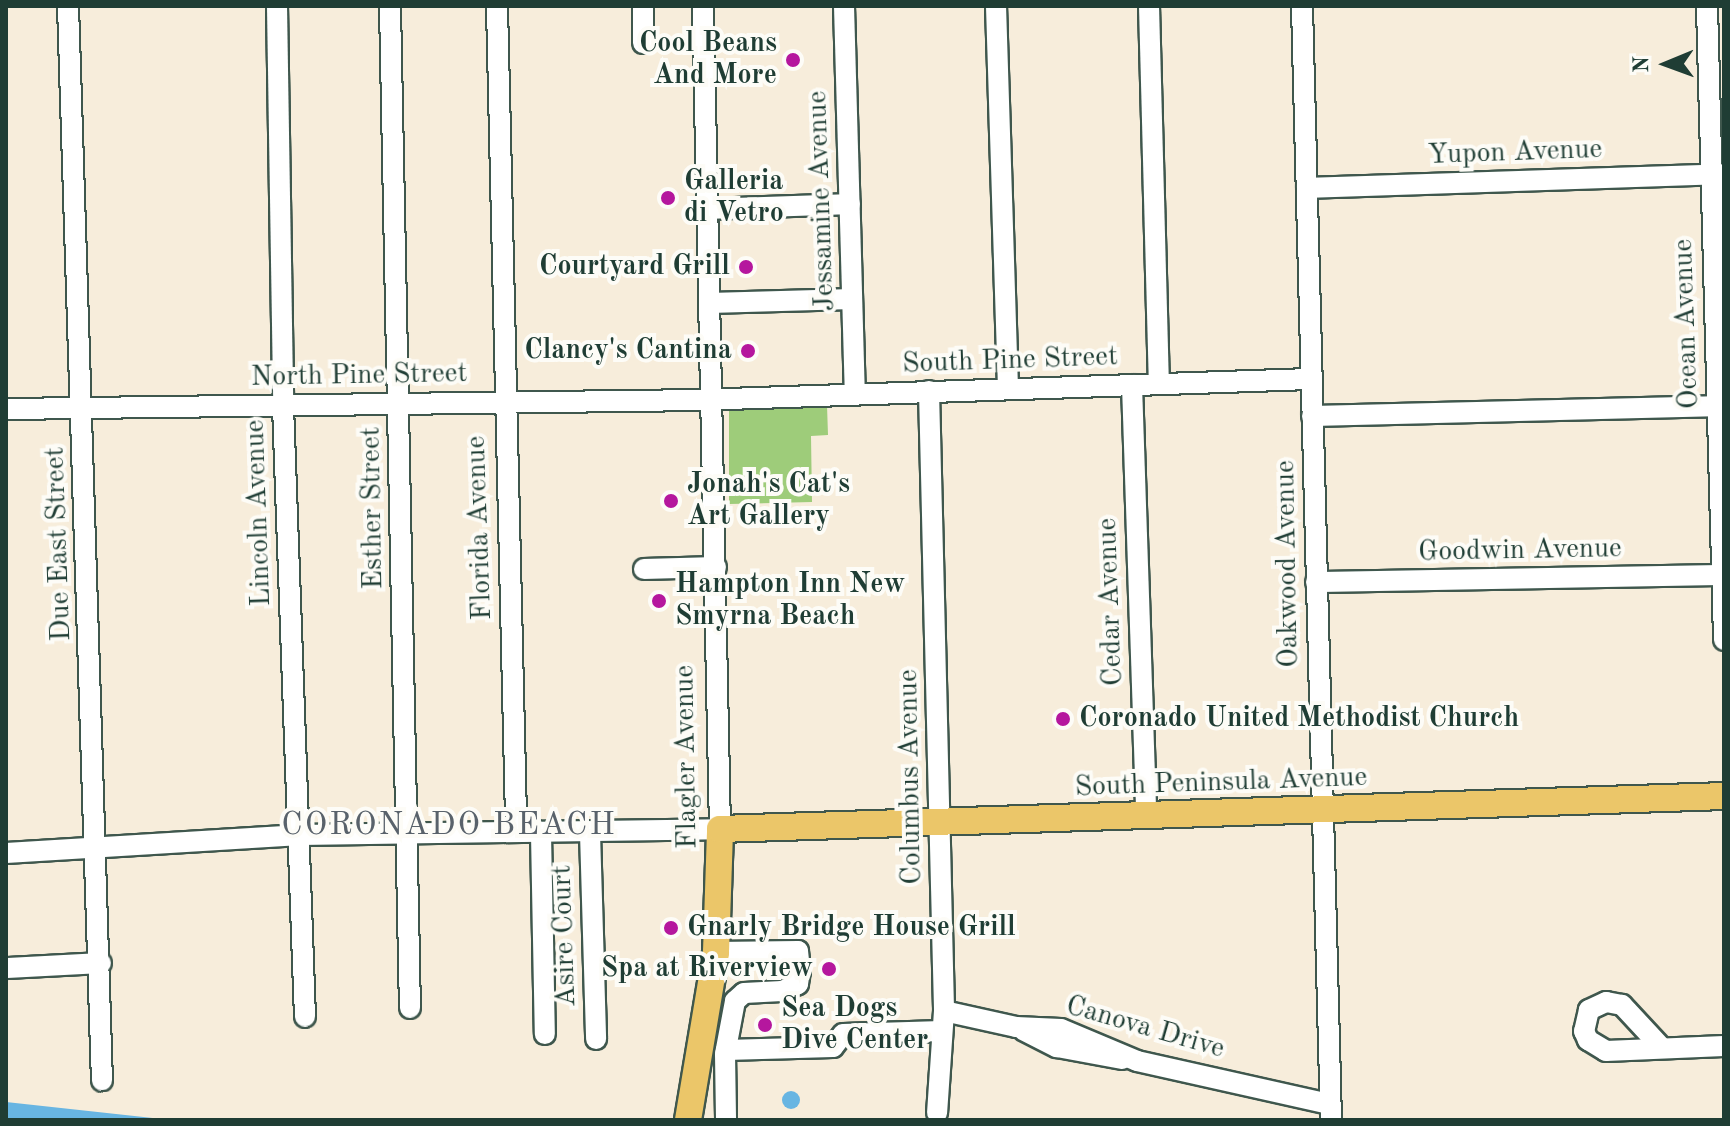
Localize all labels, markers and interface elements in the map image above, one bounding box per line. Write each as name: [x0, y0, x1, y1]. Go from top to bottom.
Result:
north arrow: [1626, 24, 1706, 104]
place label: Cool Beans And More: [639, 27, 777, 93]
marker: Cool Beans And More: [784, 51, 802, 69]
text: N: [1631, 56, 1653, 73]
street label: Jessamine Avenue: [801, 90, 843, 312]
street label: Yupon Avenue: [1427, 133, 1603, 173]
place label: Galleria di Vetro: [684, 165, 784, 231]
marker: Galleria di Vetro: [659, 189, 677, 207]
street label: Ocean Avenue: [1667, 238, 1707, 410]
place label: Courtyard Grill: [539, 250, 730, 284]
marker: Courtyard Grill: [737, 258, 755, 276]
place label: Clancy's Cantina: [524, 334, 732, 368]
street label: South Pine Street: [902, 340, 1118, 382]
marker: Clancy's Cantina: [739, 342, 757, 360]
street label: North Pine Street: [251, 357, 467, 395]
street label: Lincoln Avenue: [239, 419, 279, 607]
street label: Esther Street: [355, 426, 391, 590]
street label: Florida Avenue: [460, 435, 500, 621]
street label: Due East Street: [39, 446, 79, 642]
street label: Oakwood Avenue: [1269, 460, 1307, 668]
place label: Jonah's Cat's Art Gallery: [687, 468, 850, 534]
marker: Jonah's Cat's Art Gallery: [662, 492, 680, 510]
street label: Cedar Avenue: [1091, 517, 1131, 687]
street label: Goodwin Avenue: [1418, 532, 1622, 570]
place label: Hampton Inn New Smyrna Beach: [675, 568, 905, 634]
marker: Hampton Inn New Smyrna Beach: [650, 592, 668, 610]
street label: Flagler Avenue: [669, 665, 705, 849]
street label: Columbus Avenue: [892, 669, 930, 885]
place label: Coronado United Methodist Church: [1079, 702, 1519, 736]
marker: Coronado United Methodist Church: [1054, 710, 1072, 728]
street label: South Peninsula Avenue: [1074, 761, 1368, 805]
district label: CORONADO BEACH: [281, 807, 617, 845]
street label: Asire Court: [546, 864, 584, 1008]
place label: Gnarly Bridge House Grill: [687, 911, 1016, 945]
marker: Gnarly Bridge House Grill: [662, 919, 680, 937]
place label: Spa at Riverview: [601, 952, 813, 986]
marker: Spa at Riverview: [820, 960, 838, 978]
street label: Canova Drive: [1062, 989, 1228, 1067]
place label: Sea Dogs Dive Center: [781, 992, 928, 1058]
marker: Sea Dogs Dive Center: [756, 1016, 774, 1034]

